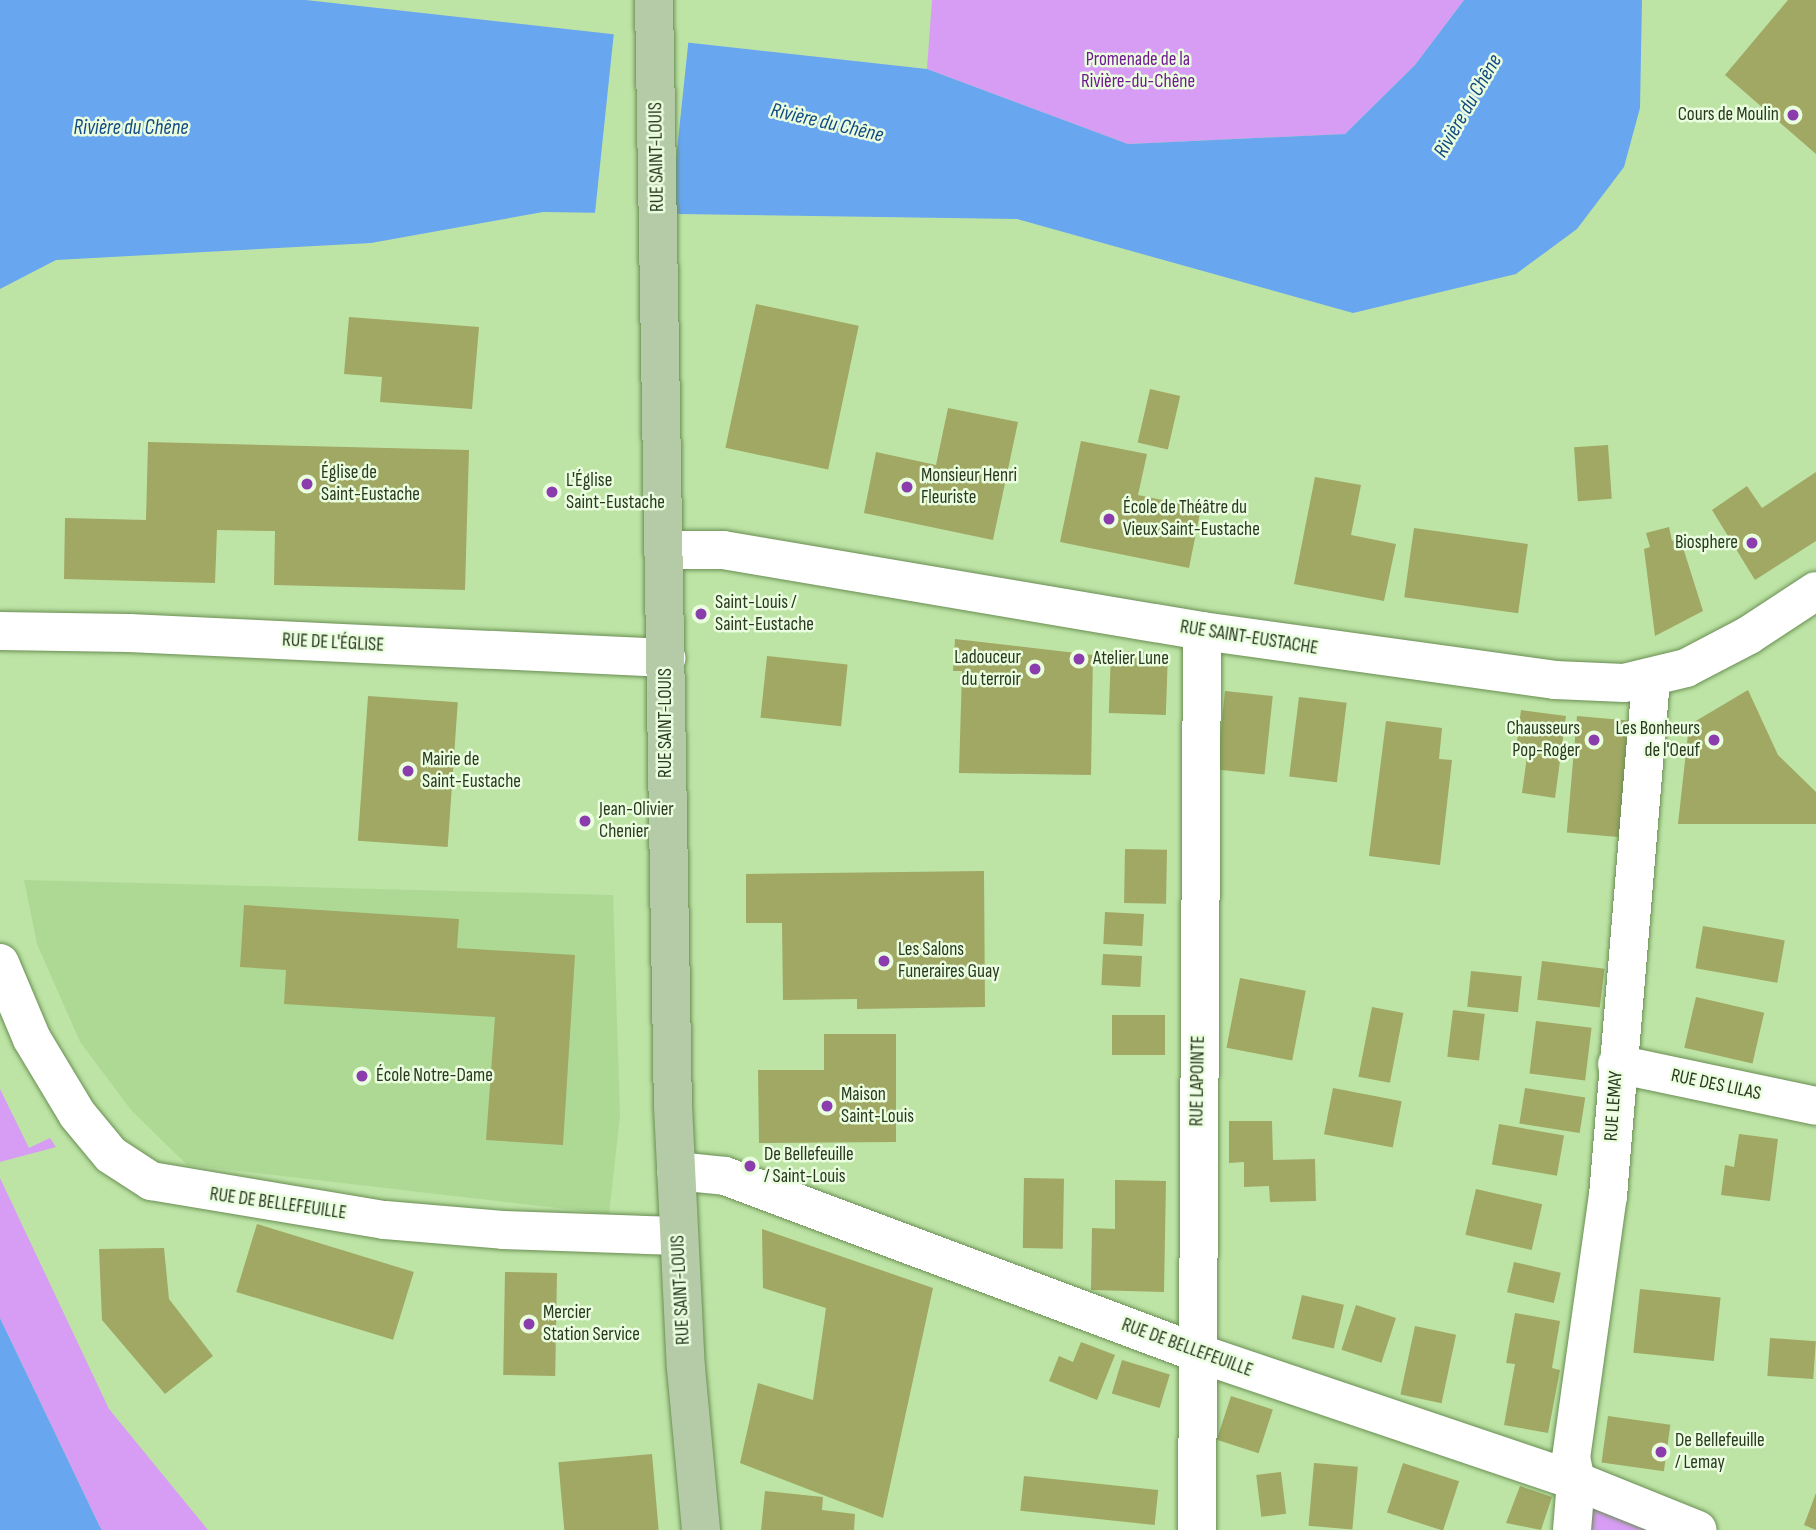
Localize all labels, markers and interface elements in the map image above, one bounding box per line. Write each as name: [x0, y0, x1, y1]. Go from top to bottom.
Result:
park label: Promenade de la Rivière-du-Chêne: [1081, 49, 1195, 93]
water label: Rivière du Chêne: [1428, 50, 1508, 162]
water label: Rivière du Chêne: [768, 98, 886, 148]
street label: RUE SAINT-LOUIS: [645, 102, 669, 212]
place label: Cours de Moulin: [1678, 104, 1779, 126]
marker: Cours de Moulin: [1785, 107, 1801, 123]
water label: Rivière du Chêne: [74, 115, 188, 141]
place label: Église de Saint-Eustache: [321, 462, 420, 506]
place label: Monsieur Henri Fleuriste: [921, 465, 1017, 509]
place label: L'Église Saint-Eustache: [566, 470, 665, 514]
marker: Église de Saint-Eustache: [299, 476, 315, 492]
marker: Monsieur Henri Fleuriste: [899, 479, 915, 495]
marker: L'Église Saint-Eustache: [544, 484, 560, 500]
place label: École de Théâtre du Vieux Saint-Eustache: [1123, 497, 1260, 541]
marker: École de Théâtre du Vieux Saint-Eustache: [1101, 511, 1117, 527]
place label: Biosphere: [1675, 532, 1738, 554]
marker: Biosphere: [1744, 535, 1760, 551]
place label: Saint-Louis / Saint-Eustache: [715, 592, 814, 636]
marker: Saint-Louis / Saint-Eustache: [693, 606, 709, 622]
street label: RUE SAINT-EUSTACHE: [1178, 616, 1320, 660]
street label: RUE DE L'ÉGLISE: [281, 629, 385, 657]
place label: Ladouceur du terroir: [954, 647, 1021, 691]
place label: Atelier Lune: [1093, 648, 1169, 670]
marker: Atelier Lune: [1071, 651, 1087, 667]
marker: Ladouceur du terroir: [1027, 661, 1043, 677]
street label: RUE SAINT-LOUIS: [655, 668, 677, 778]
place label: Chausseurs Pop-Roger: [1506, 718, 1580, 762]
place label: Les Bonheurs de l'Oeuf: [1616, 718, 1700, 762]
marker: Chausseurs Pop-Roger: [1586, 732, 1602, 748]
marker: Les Bonheurs de l'Oeuf: [1706, 732, 1722, 748]
place label: Mairie de Saint-Eustache: [422, 749, 521, 793]
marker: Mairie de Saint-Eustache: [400, 763, 416, 779]
place label: Jean-Olivier Chenier: [599, 799, 674, 843]
marker: Jean-Olivier Chenier: [577, 813, 593, 829]
place label: Les Salons Funeraires Guay: [898, 939, 999, 983]
marker: Les Salons Funeraires Guay: [876, 953, 892, 969]
street label: RUE LAPOINTE: [1186, 1035, 1210, 1127]
street label: RUE DES LILAS: [1669, 1064, 1763, 1106]
place label: École Notre-Dame: [376, 1065, 493, 1087]
marker: École Notre-Dame: [354, 1068, 370, 1084]
street label: RUE LEMAY: [1600, 1070, 1628, 1142]
place label: Maison Saint-Louis: [841, 1084, 914, 1128]
marker: Maison Saint-Louis: [819, 1098, 835, 1114]
place label: De Bellefeuille / Saint-Louis: [764, 1144, 854, 1188]
marker: De Bellefeuille / Saint-Louis: [742, 1158, 758, 1174]
street label: RUE DE BELLEFEUILLE: [208, 1183, 348, 1225]
street label: RUE SAINT-LOUIS: [667, 1235, 695, 1345]
place label: Mercier Station Service: [543, 1302, 640, 1346]
street label: RUE DE BELLEFEUILLE: [1118, 1314, 1256, 1382]
marker: Mercier Station Service: [521, 1316, 537, 1332]
place label: De Bellefeuille / Lemay: [1675, 1430, 1765, 1474]
marker: De Bellefeuille / Lemay: [1653, 1444, 1669, 1460]

